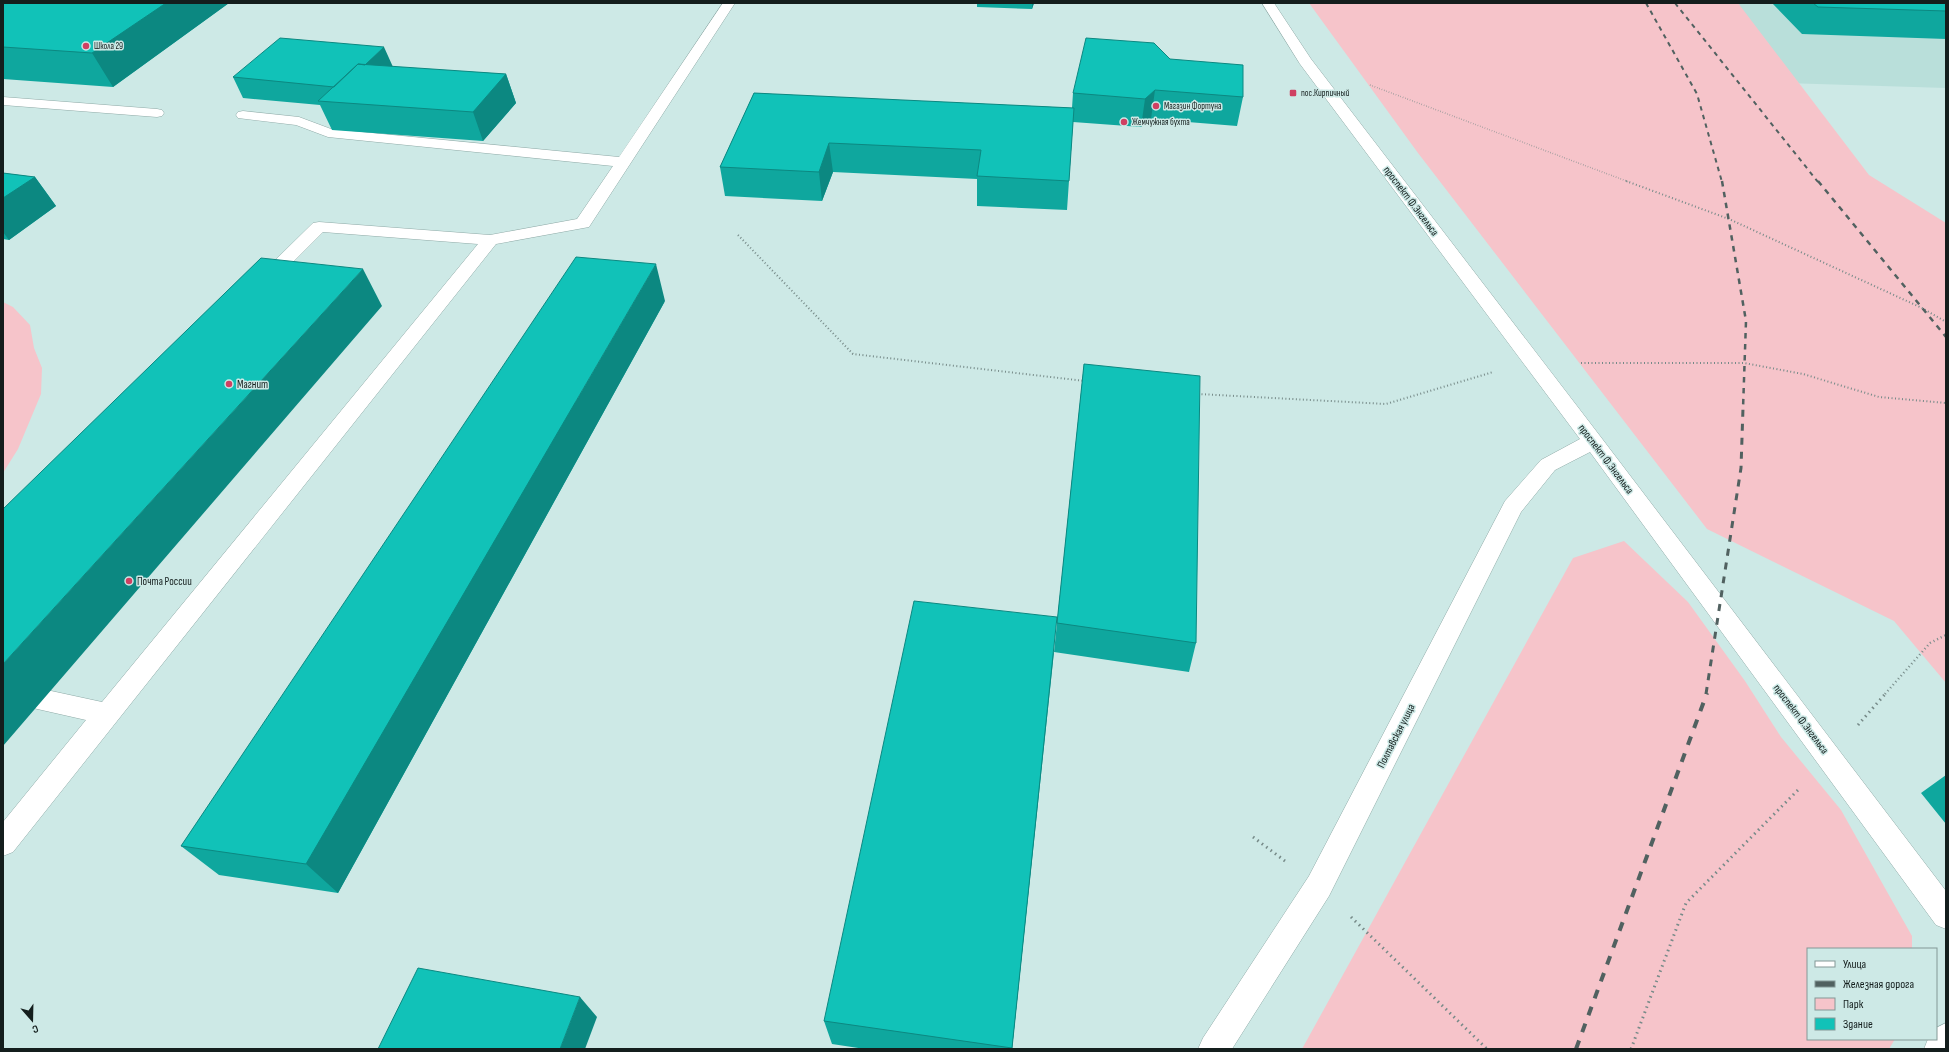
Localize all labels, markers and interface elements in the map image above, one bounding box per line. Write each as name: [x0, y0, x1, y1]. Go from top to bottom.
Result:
marker: Школа 29: [81, 41, 91, 51]
place label: Школа 29: [94, 41, 123, 52]
marker: пос.Кирпичный: [1288, 88, 1298, 98]
place label: пос.Кирпичный: [1301, 88, 1350, 99]
marker: Магазин Фортуна: [1151, 101, 1161, 111]
place label: Магазин Фортуна: [1164, 101, 1221, 112]
marker: Жемчужная бухта: [1119, 117, 1129, 127]
place label: Жемчужная бухта: [1132, 117, 1190, 128]
street label: проспект Ф.Энгельса: [1381, 164, 1441, 238]
place label: Магнит: [237, 378, 268, 391]
marker: Магнит: [224, 379, 234, 389]
street label: проспект Ф.Энгельса: [1576, 422, 1636, 496]
place label: Почта России: [137, 575, 192, 588]
marker: Почта России: [124, 576, 134, 586]
street label: проспект Ф.Энгельса: [1771, 682, 1831, 756]
street label: Полтавская улица: [1374, 702, 1418, 770]
legend: [1807, 948, 1937, 1040]
text: Улица: [1843, 957, 1867, 972]
text: Железная дорога: [1843, 977, 1915, 992]
text: Парк: [1843, 997, 1864, 1012]
north arrow: [12, 1000, 52, 1040]
text: Здание: [1843, 1017, 1873, 1032]
text: С: [30, 1022, 40, 1036]

